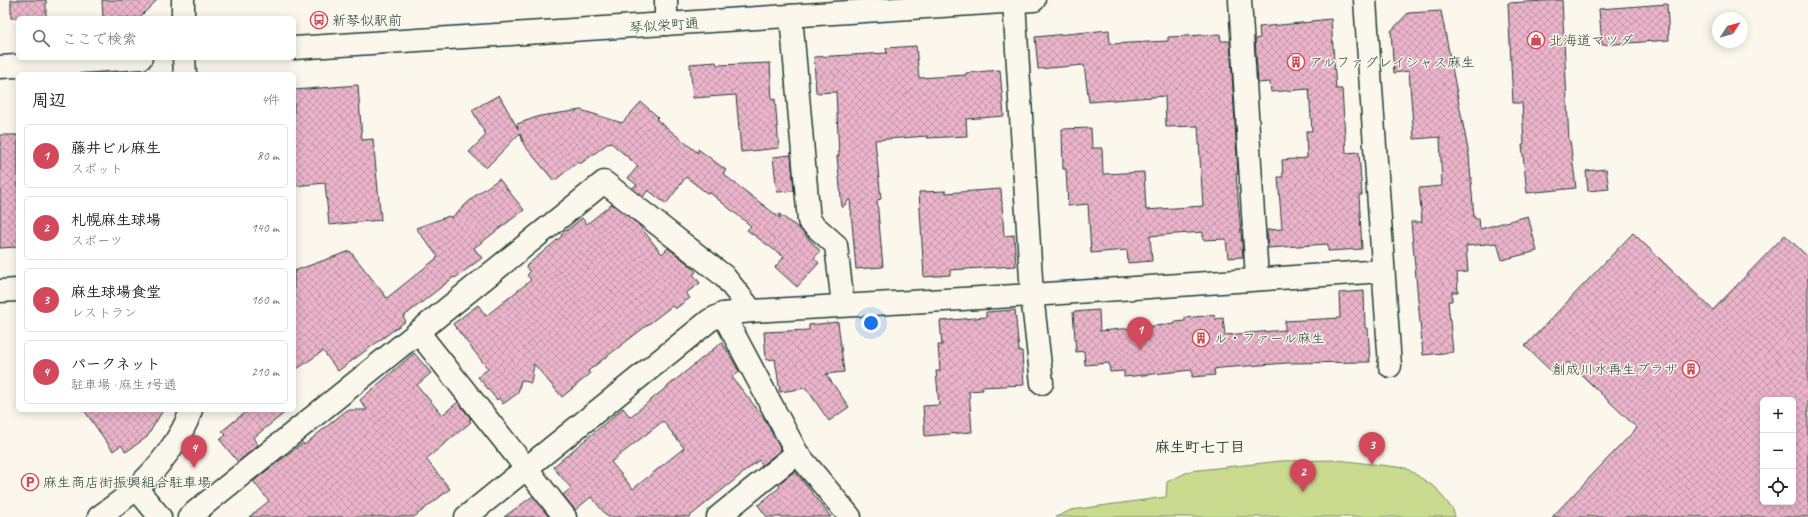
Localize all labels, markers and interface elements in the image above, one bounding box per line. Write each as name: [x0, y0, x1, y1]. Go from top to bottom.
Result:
bus stop icon: 新琴似駅前: [309, 10, 329, 30]
place label: 新琴似駅前: [332, 12, 402, 29]
north arrow: [1712, 12, 1748, 48]
street label: 琴似栄町通: [629, 15, 700, 36]
search box: [16, 16, 296, 60]
icon: search: [30, 27, 52, 49]
text: ここで検索: [62, 30, 137, 49]
shop icon: 北海道マツダ: [1526, 30, 1546, 50]
place label: 北海道マツダ: [1549, 32, 1633, 49]
building icon: アルファグレイシャス麻生: [1286, 52, 1306, 72]
place label: アルファグレイシャス麻生: [1309, 54, 1475, 71]
text: 周辺: [32, 90, 66, 111]
text: 4件: [261, 92, 280, 108]
text: 藤井ビル麻生: [71, 139, 161, 158]
text: 1: [43, 148, 49, 164]
text: 80 m: [257, 148, 279, 164]
text: スポット: [71, 161, 123, 177]
text: 札幌麻生球場: [71, 211, 161, 230]
text: 2: [43, 220, 49, 236]
text: 140 m: [251, 220, 279, 236]
text: スポーツ: [71, 233, 123, 249]
text: 麻生球場食堂: [71, 283, 161, 302]
text: 3: [43, 292, 49, 308]
text: 160 m: [251, 292, 279, 308]
text: レストラン: [71, 305, 137, 321]
your location: [861, 313, 881, 333]
pin: 1: [1127, 317, 1153, 350]
building icon: ル・ファール麻生: [1191, 328, 1211, 348]
place label: ル・ファール麻生: [1214, 330, 1325, 347]
text: パークネット: [71, 355, 160, 374]
building icon: 創成川水再生プラザ: [1681, 359, 1701, 379]
place label: 創成川水再生プラザ: [1552, 361, 1678, 378]
text: 4: [43, 364, 49, 380]
text: 210 m: [251, 364, 279, 380]
text: 駐車場 · 麻生1号通: [71, 377, 177, 393]
map controls: [1760, 397, 1796, 505]
button: +: [1760, 397, 1796, 433]
pin: 3: [1359, 432, 1385, 465]
button: −: [1760, 433, 1796, 469]
pin: 4: [181, 435, 207, 468]
district label: 麻生町七丁目: [1155, 438, 1245, 457]
pin: 2: [1290, 459, 1316, 492]
button: locate: [1760, 469, 1796, 505]
parking icon: 麻生商店街振興組合駐車場: [20, 472, 40, 492]
place label: 麻生商店街振興組合駐車場: [43, 474, 211, 491]

